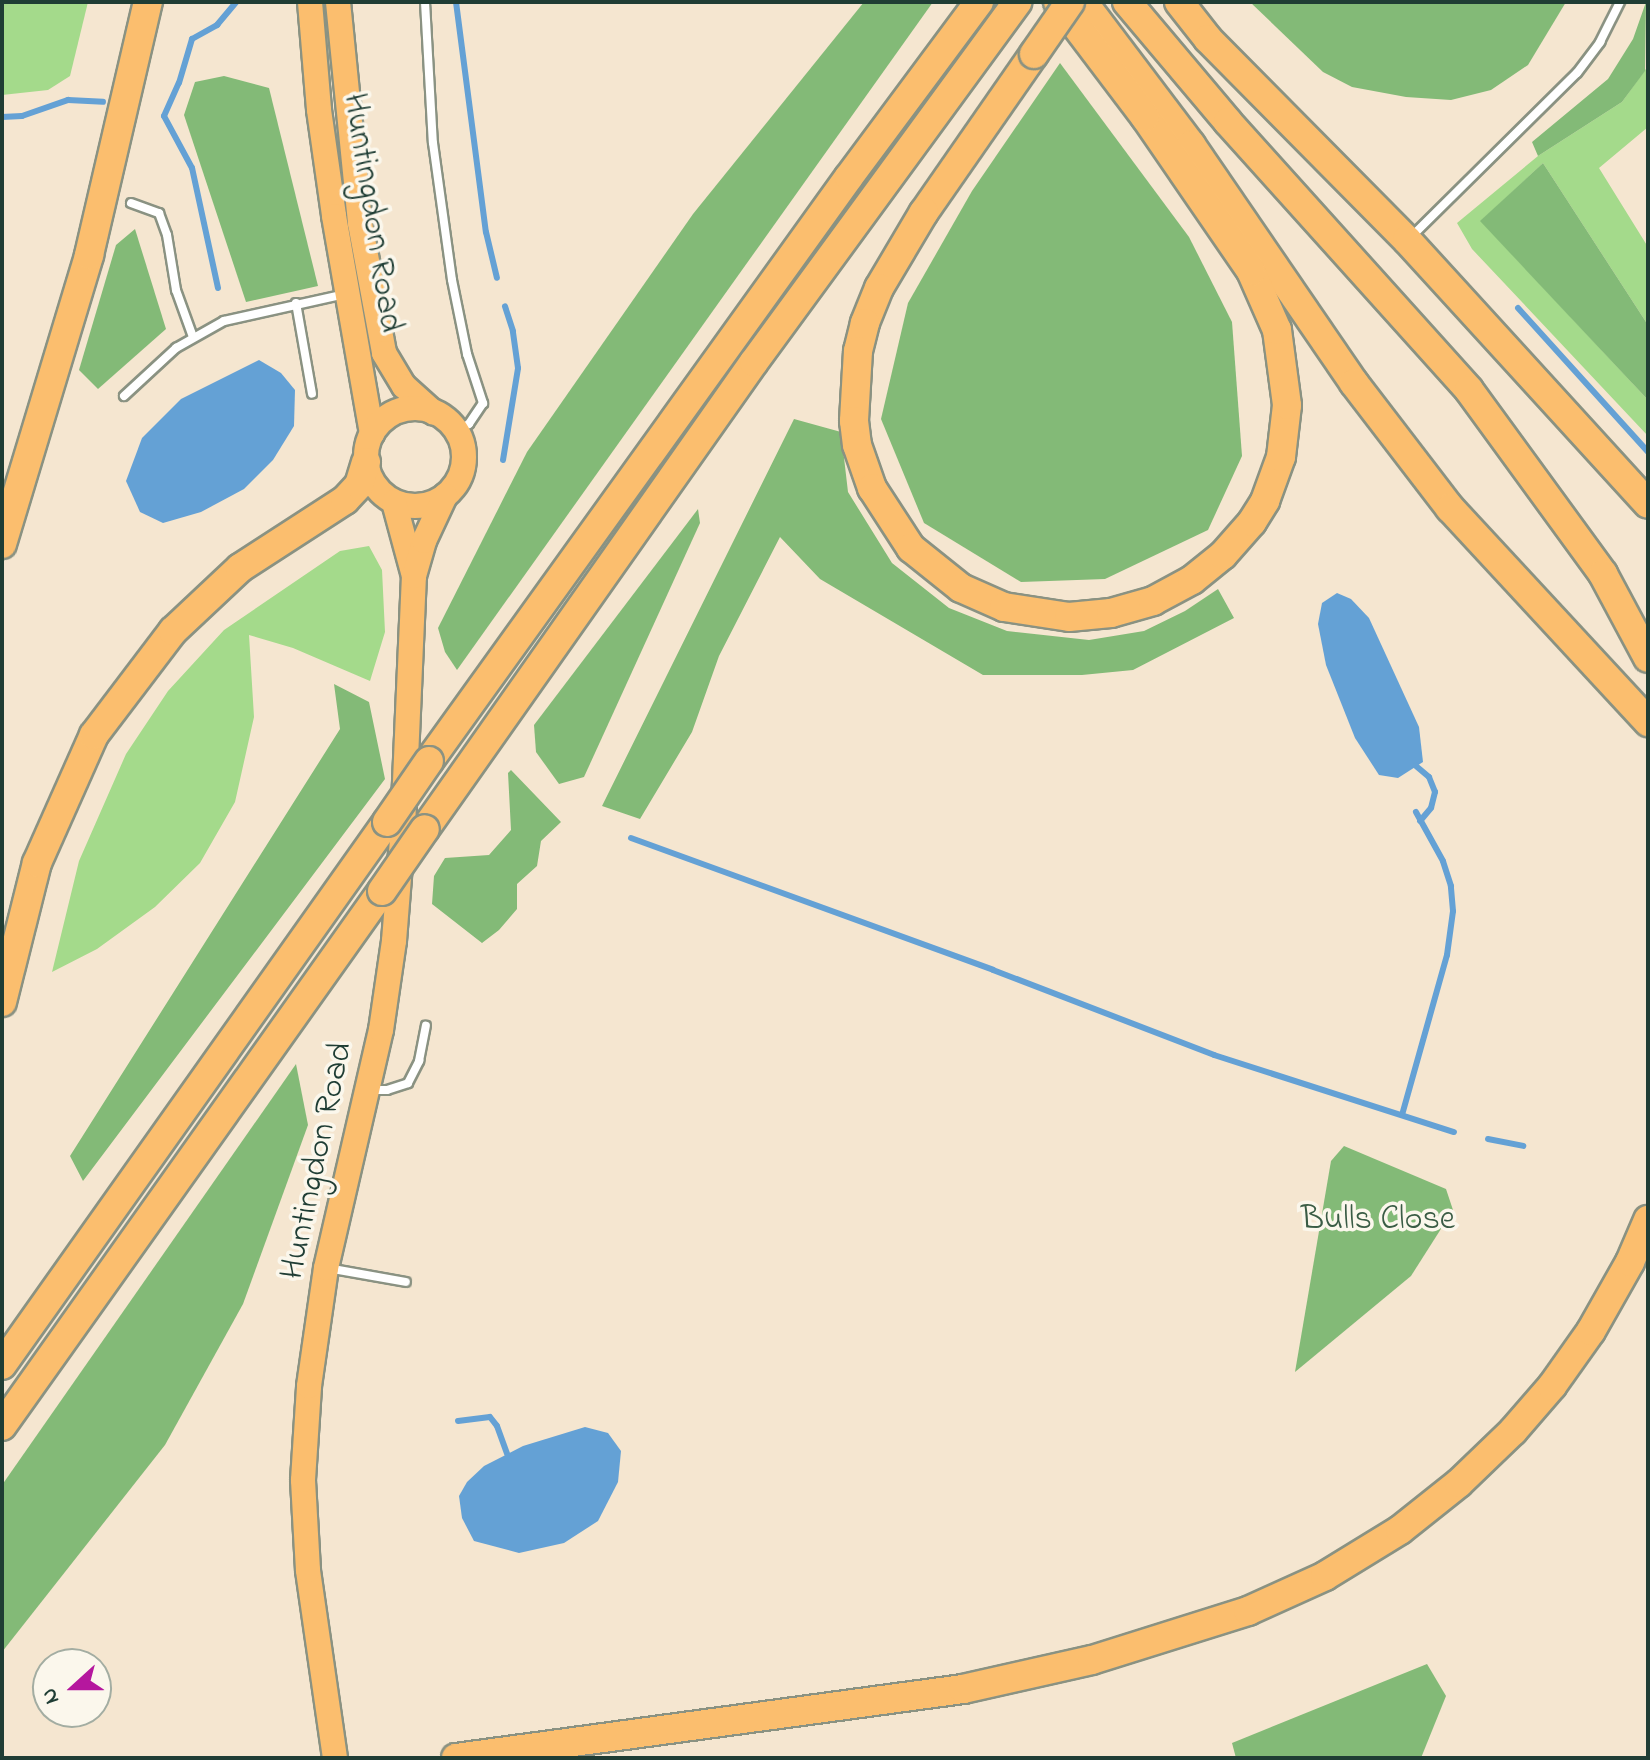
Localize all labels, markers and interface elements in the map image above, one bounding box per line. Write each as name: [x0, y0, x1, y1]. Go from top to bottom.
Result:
street label: Huntingdon Road: [332, 91, 410, 335]
street label: Huntingdon Road: [273, 1039, 363, 1283]
park label: Bulls Close: [1301, 1201, 1455, 1241]
north arrow: [32, 1648, 112, 1728]
text: N: [34, 1683, 69, 1709]

